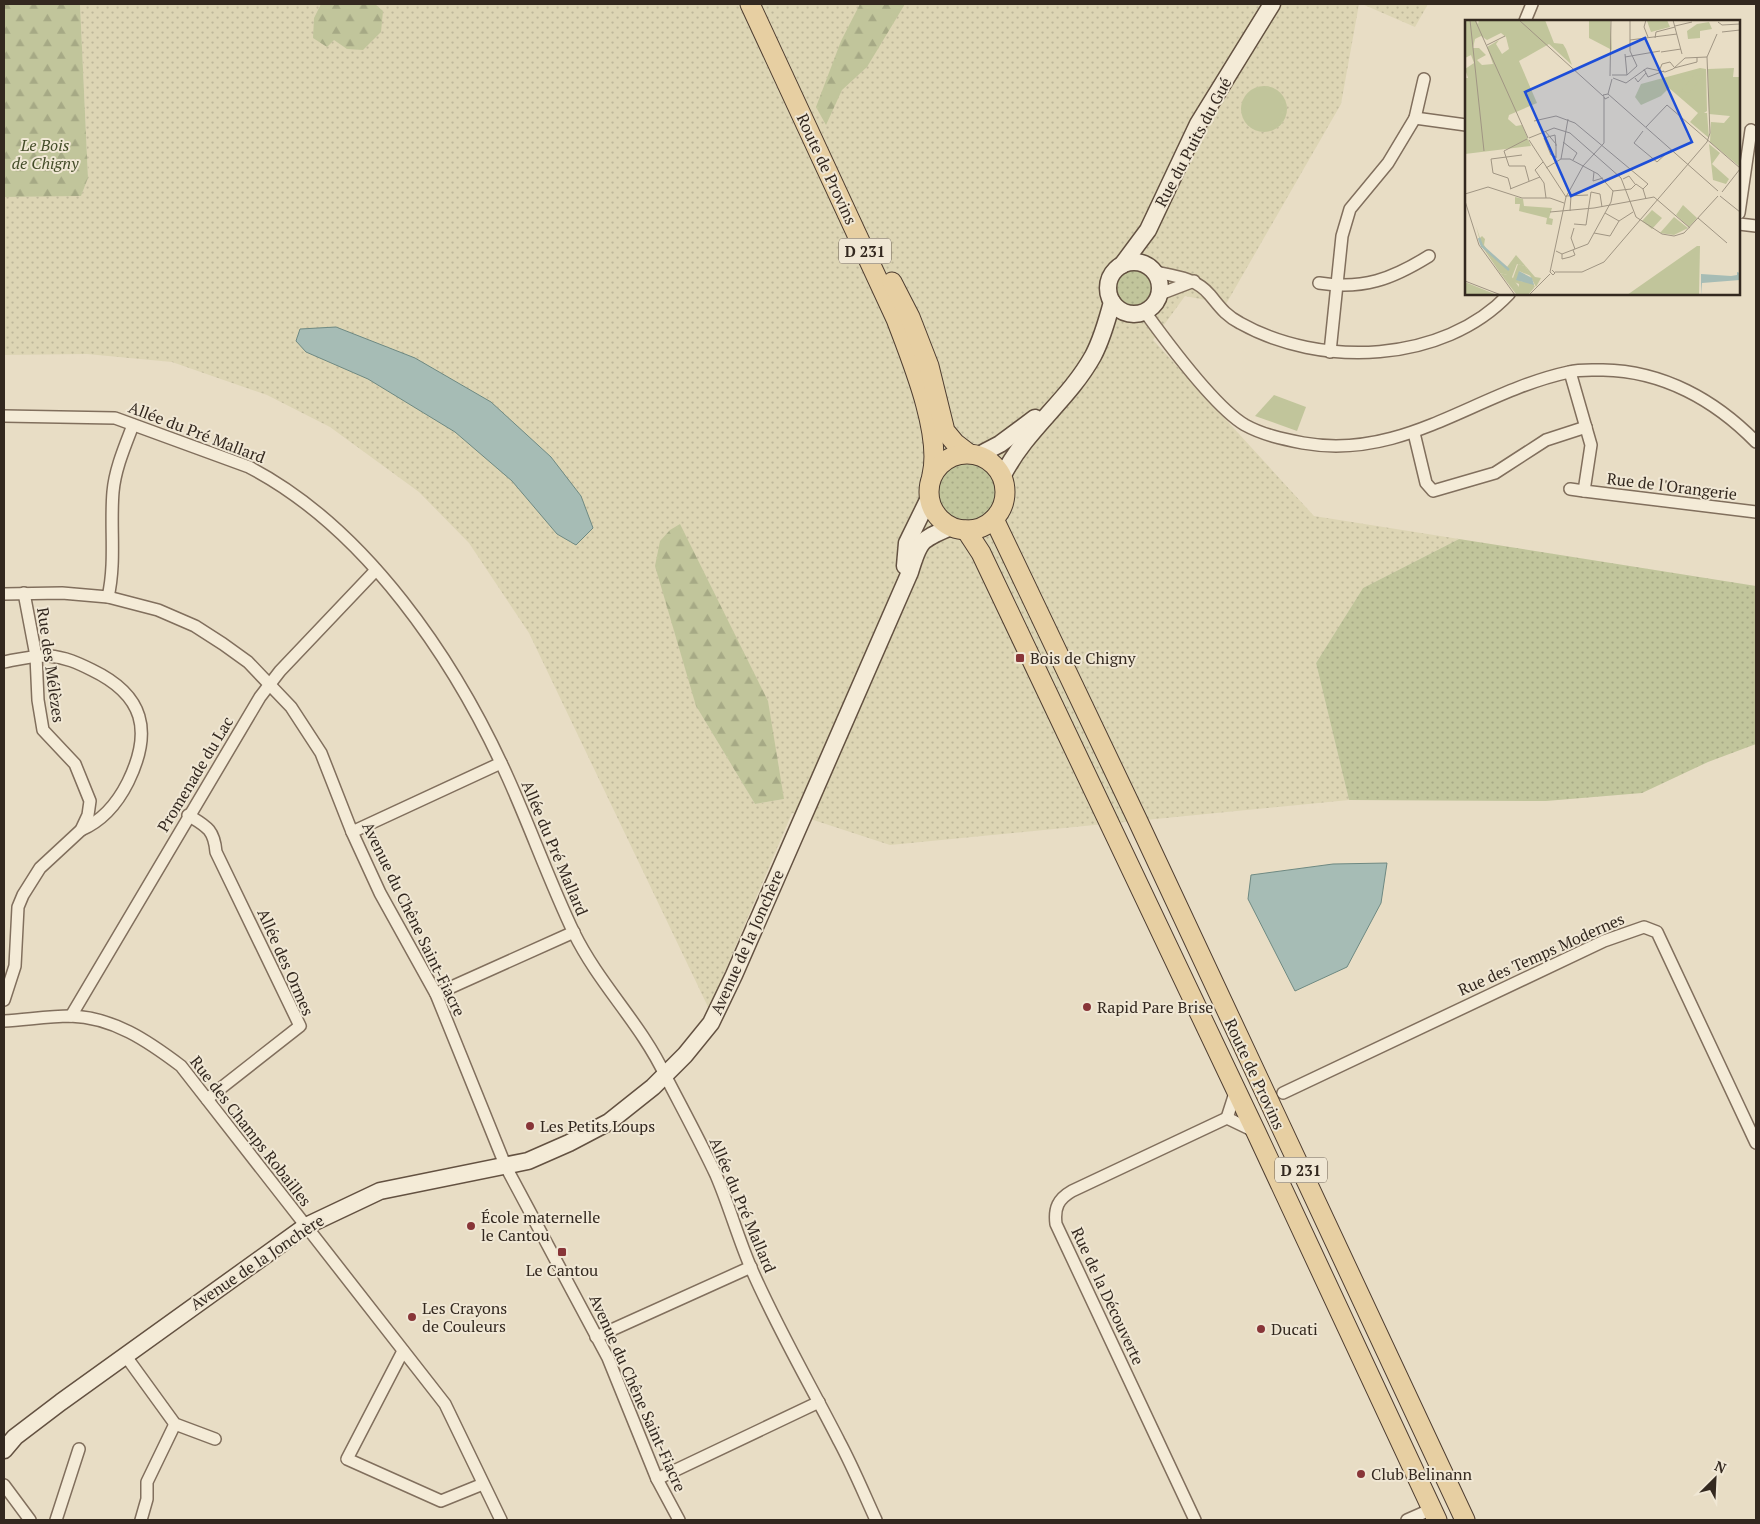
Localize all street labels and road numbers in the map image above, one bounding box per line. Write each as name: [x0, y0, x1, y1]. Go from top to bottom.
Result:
street label: Rue du Puits du Gué: [1150, 73, 1236, 211]
street label: Route de Provins: [792, 110, 862, 228]
road number: D 231: [839, 238, 891, 264]
street label: Allée du Pré Mallard: [125, 396, 269, 468]
street label: Rue de l'Orangerie: [1606, 467, 1738, 505]
street label: Rue des Mélèzes: [32, 606, 70, 724]
street label: Promenade du Lac: [152, 712, 238, 836]
street label: Allée du Pré Mallard: [517, 777, 593, 919]
street label: Avenue du Chêne Saint-Fiacre: [357, 818, 471, 1020]
street label: Avenue de la Jonchère: [705, 866, 789, 1018]
street label: Allée des Ormes: [253, 905, 319, 1019]
street label: Rue des Temps Modernes: [1454, 907, 1628, 1001]
street label: Route de Provins: [1220, 1015, 1290, 1133]
street label: Rue des Champs Robailles: [185, 1051, 317, 1211]
street label: Allée du Pré Mallard: [705, 1134, 781, 1276]
road number: D 231: [1275, 1158, 1327, 1182]
street label: Avenue de la Jonchère: [186, 1209, 328, 1315]
street label: Rue de la Découverte: [1066, 1224, 1150, 1368]
street label: Avenue du Chêne Saint-Fiacre: [584, 1291, 692, 1495]

